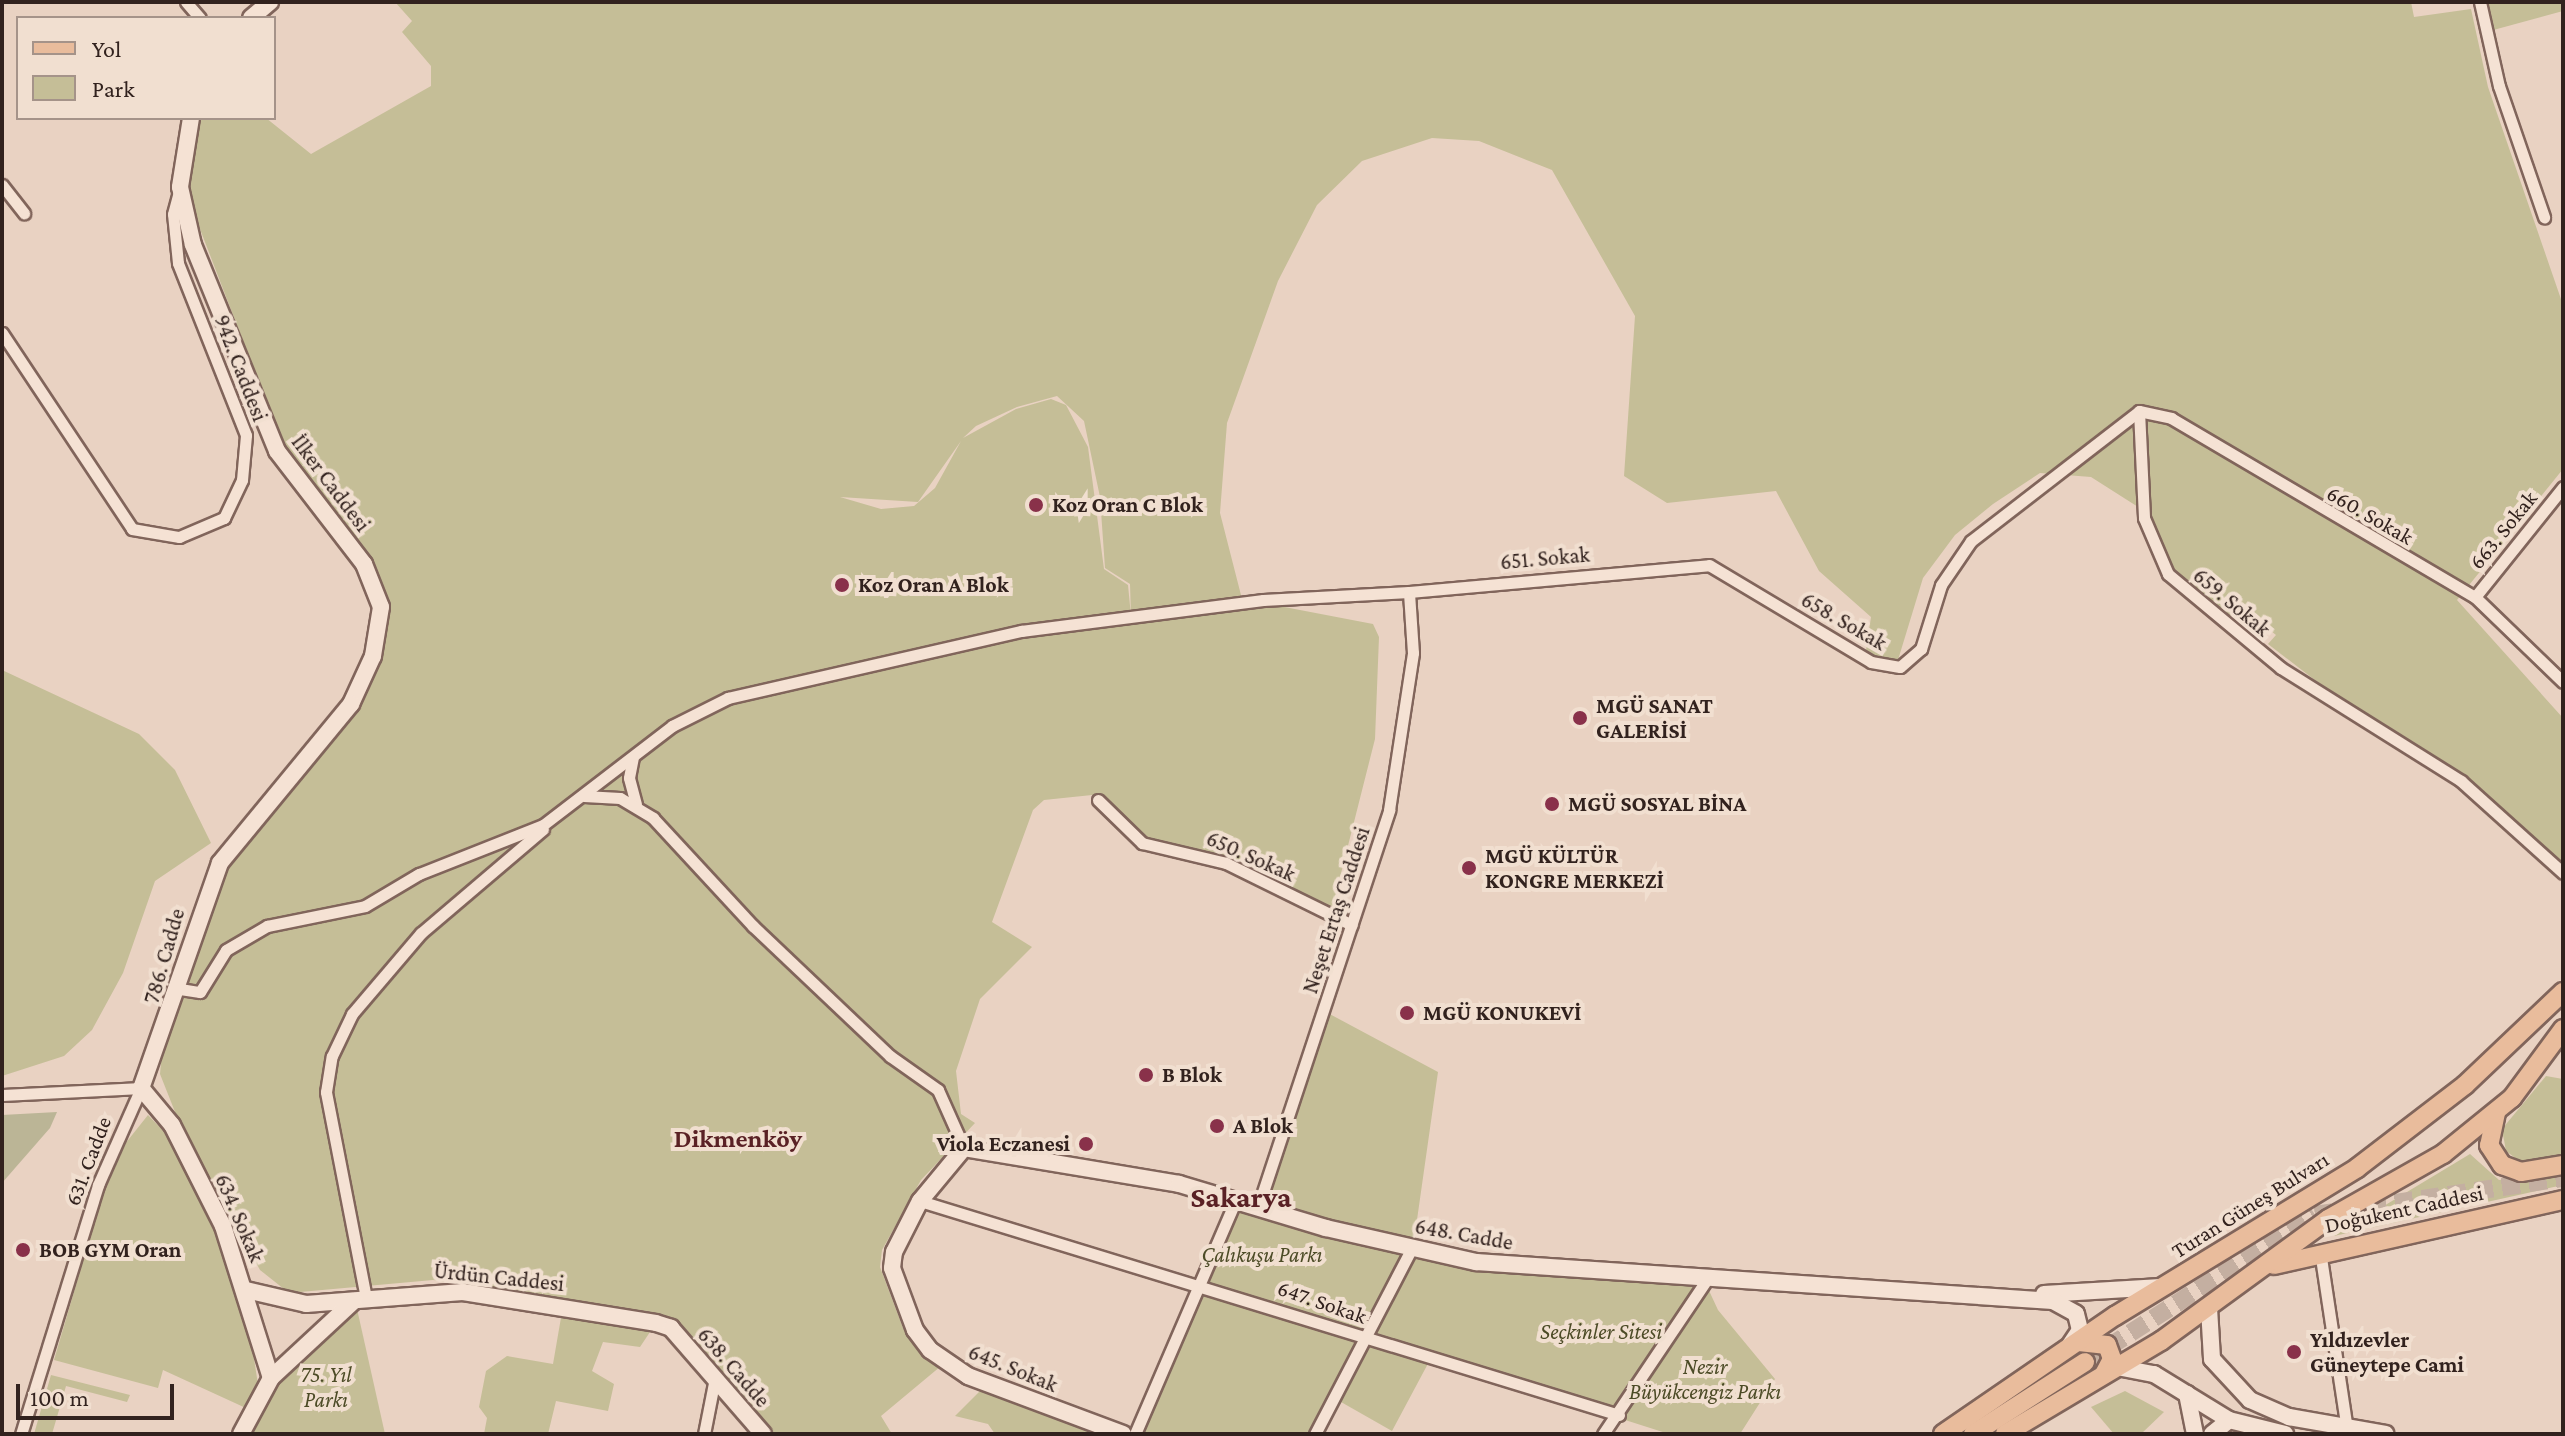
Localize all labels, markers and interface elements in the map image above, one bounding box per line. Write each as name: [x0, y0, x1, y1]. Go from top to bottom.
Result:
legend: [16, 16, 276, 120]
text: Yol: [92, 35, 121, 62]
text: Park: [92, 75, 135, 102]
street label: 942. Caddesi: [209, 311, 273, 425]
street label: İlker Caddesi: [286, 429, 376, 537]
street label: 660. Sokak: [2322, 480, 2418, 550]
street label: 663. Sokak: [2463, 485, 2543, 575]
place label: Koz Oran C Blok: [1052, 492, 1203, 518]
marker: Koz Oran C Blok: [1027, 496, 1045, 514]
street label: 651. Sokak: [1499, 541, 1591, 575]
street label: 659. Sokak: [2188, 562, 2276, 642]
place label: Koz Oran A Blok: [858, 572, 1009, 598]
marker: Koz Oran A Blok: [833, 576, 851, 594]
street label: 658. Sokak: [1797, 586, 1891, 656]
place label: MGÜ SANAT GALERİSİ: [1596, 692, 1713, 744]
marker: MGÜ SANAT GALERİSİ: [1571, 709, 1589, 727]
place label: MGÜ SOSYAL BİNA: [1568, 791, 1746, 817]
marker: MGÜ SOSYAL BİNA: [1543, 795, 1561, 813]
street label: Neşet Ertaş Caddesi: [1297, 823, 1375, 997]
street label: 650. Sokak: [1202, 825, 1300, 887]
place label: MGÜ KÜLTÜR KONGRE MERKEZİ: [1485, 842, 1664, 894]
marker: MGÜ KÜLTÜR KONGRE MERKEZİ: [1460, 859, 1478, 877]
street label: 786. Cadde: [138, 905, 190, 1007]
place label: MGÜ KONUKEVİ: [1423, 1000, 1581, 1026]
marker: MGÜ KONUKEVİ: [1398, 1004, 1416, 1022]
place label: B Blok: [1162, 1062, 1222, 1088]
marker: B Blok: [1137, 1066, 1155, 1084]
street label: 631. Cadde: [59, 1113, 117, 1209]
place label: A Blok: [1233, 1113, 1293, 1139]
marker: A Blok: [1208, 1117, 1226, 1135]
district label: Dikmenköy: [674, 1123, 802, 1155]
place label: Viola Eczanesi: [937, 1131, 1070, 1157]
marker: Viola Eczanesi: [1077, 1135, 1095, 1153]
street label: Turan Güneş Bulvarı: [2167, 1146, 2333, 1264]
street label: 634. Sokak: [210, 1170, 270, 1266]
district label: Sakarya: [1190, 1179, 1292, 1215]
street label: Doğukent Caddesi: [2322, 1179, 2486, 1239]
street label: 648. Cadde: [1413, 1212, 1515, 1256]
place label: BOB GYM Oran: [39, 1237, 181, 1263]
marker: BOB GYM Oran: [14, 1241, 32, 1259]
park label: Çalıkuşu Parkı: [1202, 1242, 1322, 1268]
street label: Ürdün Caddesi: [432, 1257, 566, 1297]
street label: 647. Sokak: [1274, 1274, 1370, 1330]
park label: Seçkinler Sitesi: [1540, 1319, 1662, 1345]
street label: 638. Cadde: [692, 1322, 776, 1412]
place label: Yıldızevler Güneytepe Cami: [2310, 1326, 2464, 1378]
street label: 645. Sokak: [965, 1338, 1061, 1398]
marker: Yıldızevler Güneytepe Cami: [2285, 1343, 2303, 1361]
park label: Nezir Büyükcengiz Parkı: [1629, 1353, 1781, 1404]
park label: 75. Yıl Parkı: [300, 1361, 352, 1412]
scale bar: [20, 1368, 178, 1418]
text: 100 m: [30, 1384, 89, 1411]

